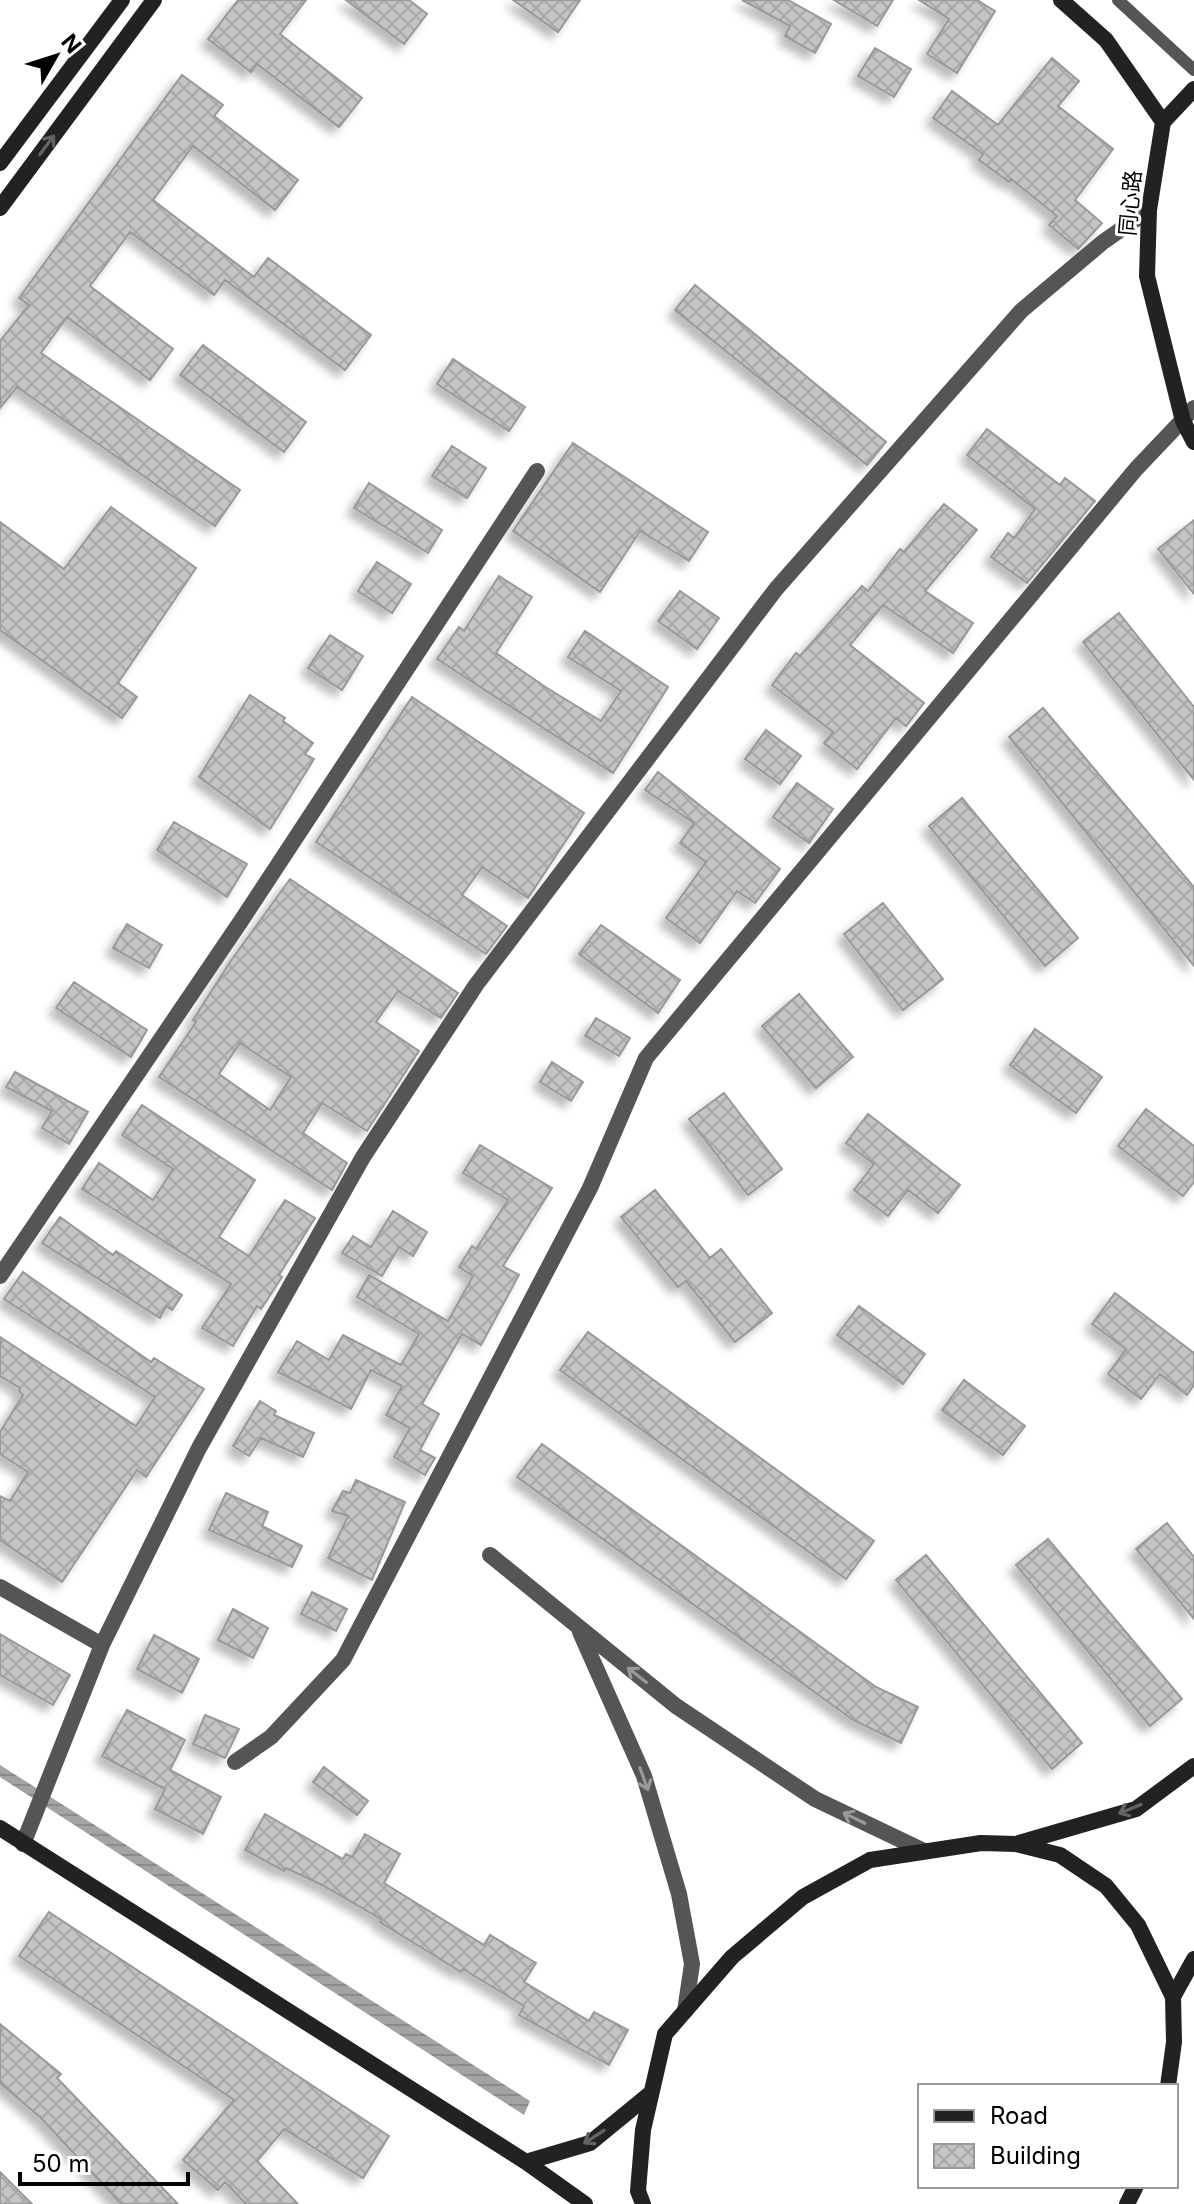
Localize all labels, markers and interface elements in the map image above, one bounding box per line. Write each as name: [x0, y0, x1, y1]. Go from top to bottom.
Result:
north arrow: [16, 16, 96, 96]
text: N: [56, 29, 87, 58]
one-way arrow: [38, 135, 55, 157]
street label: 同心路: [1114, 169, 1146, 237]
one-way arrow: [627, 1667, 648, 1684]
one-way arrow: [637, 1766, 652, 1791]
one-way arrow: [1118, 1803, 1143, 1818]
one-way arrow: [842, 1810, 866, 1825]
legend: [918, 2084, 1178, 2188]
text: Road: [990, 2101, 1048, 2130]
one-way arrow: [583, 2130, 606, 2146]
scale bar: [20, 2136, 188, 2186]
text: Building: [990, 2141, 1081, 2170]
text: 50 m: [32, 2149, 90, 2178]

